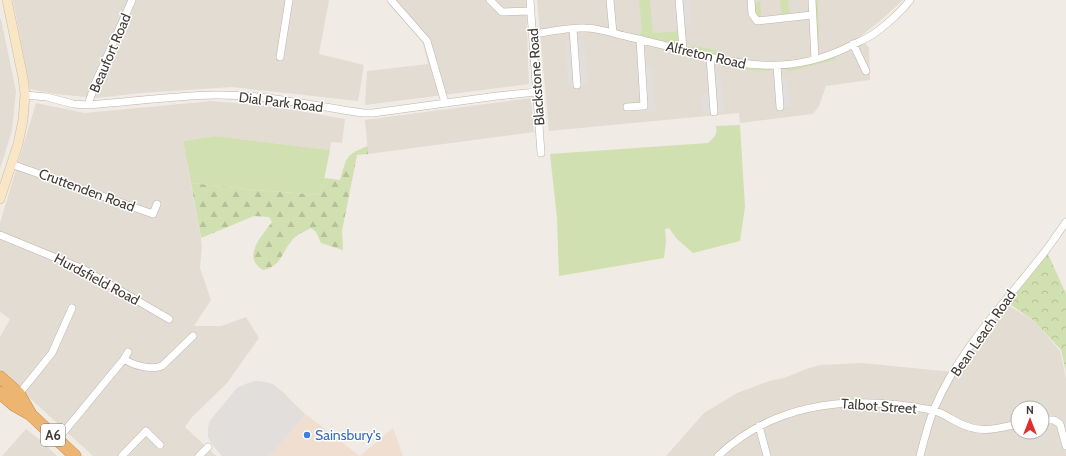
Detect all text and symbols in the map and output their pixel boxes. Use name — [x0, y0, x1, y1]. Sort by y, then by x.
street label: Beaufort Road — [85, 11, 135, 95]
street label: Blackstone Road — [524, 28, 548, 126]
street label: Alfreton Road — [664, 37, 748, 73]
street label: Dial Park Road — [238, 88, 324, 116]
street label: Cruttenden Road — [36, 164, 138, 216]
street label: Hurdsfield Road — [51, 249, 143, 309]
street label: Bean Leach Road — [947, 286, 1019, 380]
street label: Talbot Street — [841, 394, 918, 418]
north arrow — [1010, 400, 1050, 440]
text: N — [1026, 403, 1034, 417]
road number: A6 — [41, 424, 65, 446]
place label: Sainsbury's — [315, 426, 381, 444]
marker: Sainsbury's — [302, 430, 312, 440]

